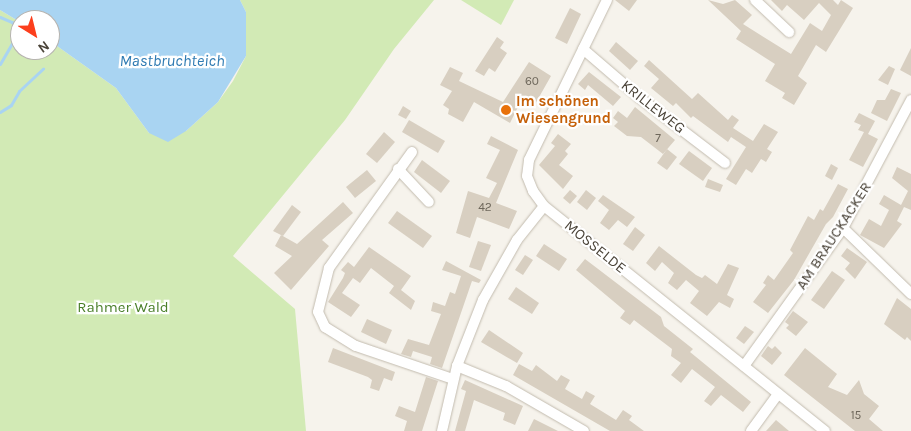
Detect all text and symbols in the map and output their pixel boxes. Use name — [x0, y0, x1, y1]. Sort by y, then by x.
north arrow — [10, 10, 60, 60]
text: N — [34, 37, 53, 57]
water label: Mastbruchteich — [119, 51, 225, 71]
house number: 60 — [525, 75, 539, 89]
street label: KRILLEWEG — [617, 76, 689, 138]
place label: Im schönen Wiesengrund — [516, 92, 611, 127]
marker: Im schönen Wiesengrund — [500, 104, 512, 116]
house number: 7 — [655, 132, 661, 146]
street label: AM BRAUCKACKER — [793, 179, 875, 293]
house number: 42 — [478, 201, 492, 215]
street label: MOSSELDE — [560, 217, 630, 277]
park label: Rahmer Wald — [77, 299, 169, 317]
house number: 15 — [851, 409, 861, 423]

